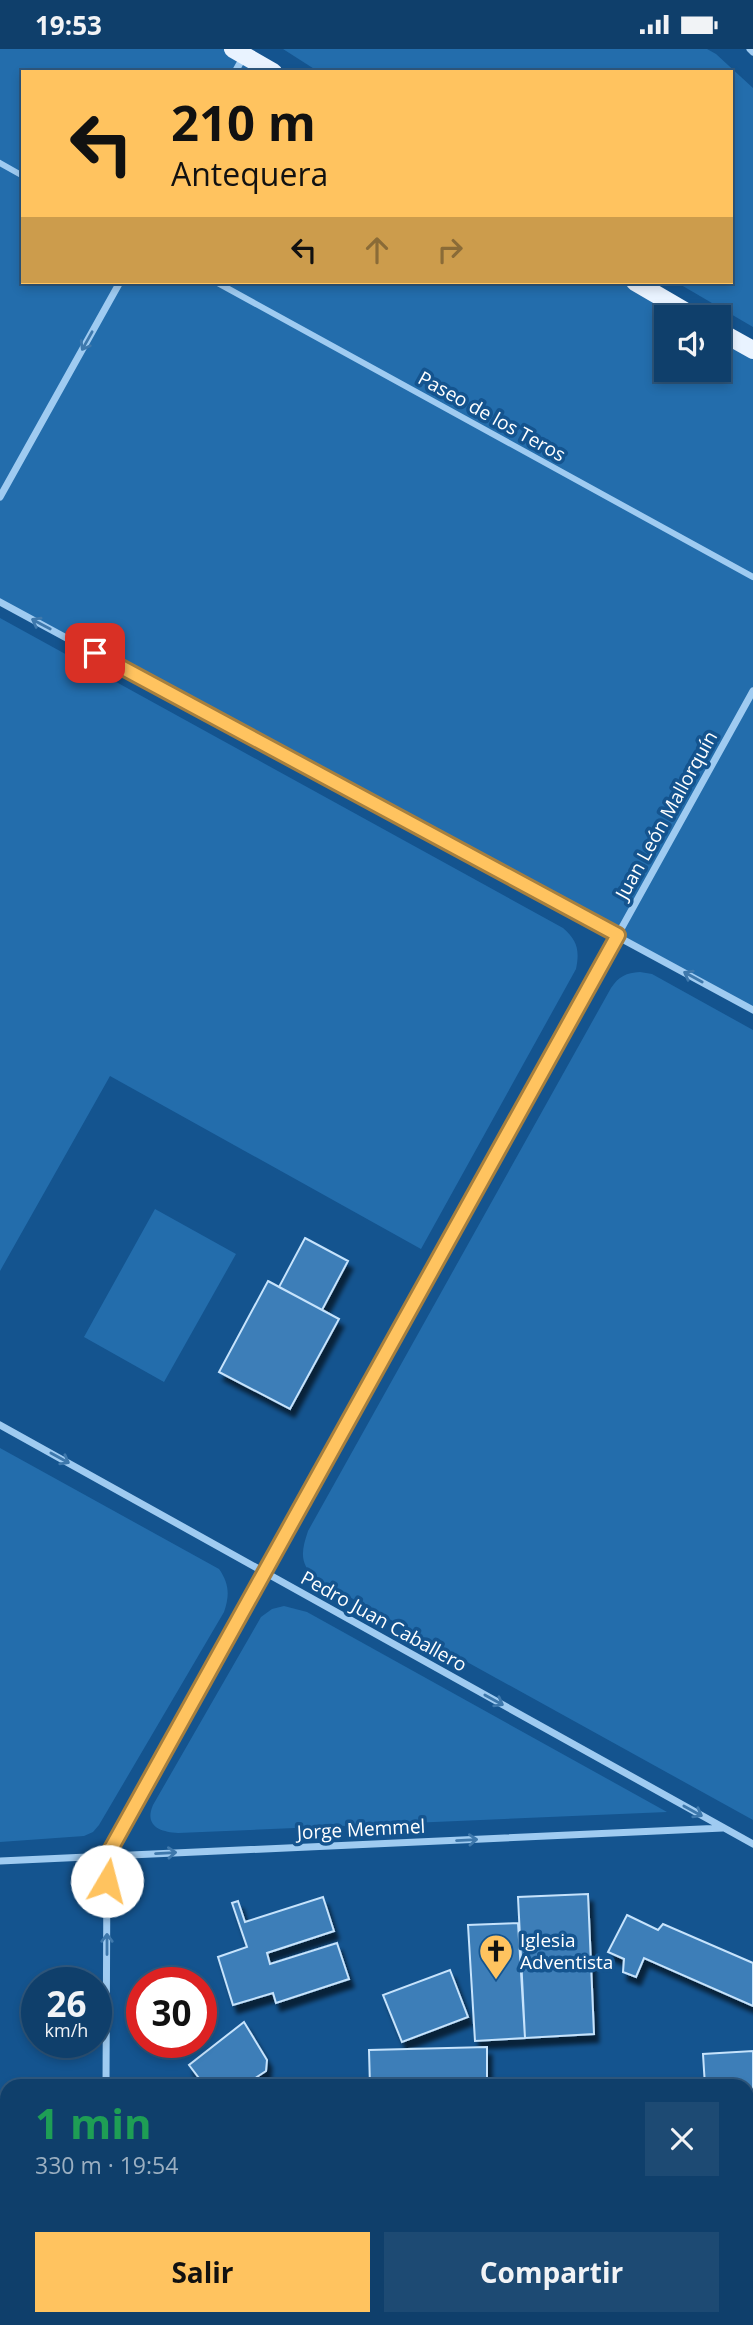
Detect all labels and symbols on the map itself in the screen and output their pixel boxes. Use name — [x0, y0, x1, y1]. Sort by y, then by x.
one-way arrow — [80, 331, 94, 351]
street label: Paseo de los Teros — [414, 365, 570, 467]
one-way arrow — [31, 616, 52, 630]
pin — [65, 623, 125, 683]
street label: Juan León Mallorquín — [608, 726, 723, 906]
one-way arrow — [684, 970, 704, 984]
one-way arrow — [49, 1451, 69, 1465]
street label: Pedro Juan Caballero — [296, 1565, 472, 1677]
one-way arrow — [483, 1694, 504, 1707]
one-way arrow — [682, 1804, 702, 1818]
street label: Jorge Memmel — [294, 1813, 426, 1845]
one-way arrow — [455, 1833, 478, 1846]
position arrow — [70, 1844, 144, 1918]
one-way arrow — [154, 1847, 177, 1860]
place label: Iglesia Adventista — [520, 1927, 613, 1975]
church icon: Iglesia Adventista — [477, 1932, 515, 1981]
one-way arrow — [100, 1933, 114, 1956]
speed limit sign: 30 — [126, 1967, 217, 2058]

